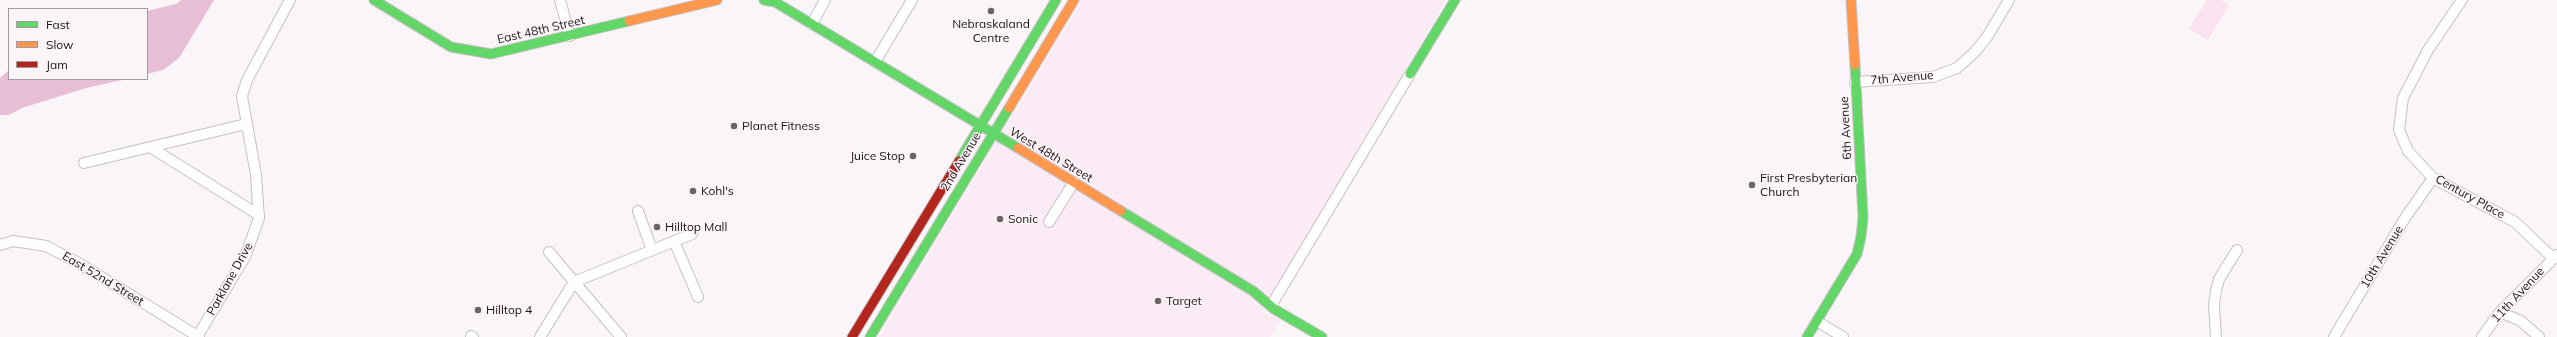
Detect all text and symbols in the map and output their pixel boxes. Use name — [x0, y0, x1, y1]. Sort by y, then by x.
marker: Nebraskaland Centre — [986, 6, 996, 16]
legend — [8, 8, 148, 80]
street label: East 48th Street — [496, 13, 586, 47]
text: Fast — [46, 17, 70, 32]
place label: Nebraskaland Centre — [952, 17, 1030, 45]
text: Slow — [46, 37, 74, 52]
text: Jam — [46, 57, 68, 72]
street label: 7th Avenue — [1870, 68, 1934, 88]
street label: 6th Avenue — [1837, 96, 1855, 160]
place label: Planet Fitness — [742, 119, 820, 133]
marker: Planet Fitness — [729, 121, 739, 131]
street label: West 48th Street — [1007, 125, 1095, 185]
street label: 2nd Avenue — [938, 130, 984, 194]
place label: Juice Stop — [850, 149, 905, 163]
marker: Juice Stop — [908, 151, 918, 161]
place label: First Presbyterian Church — [1760, 171, 1857, 199]
street label: Century Place — [2433, 172, 2507, 222]
marker: First Presbyterian Church — [1747, 180, 1757, 190]
place label: Kohl's — [701, 184, 734, 198]
marker: Kohl's — [688, 186, 698, 196]
place label: Sonic — [1008, 212, 1038, 226]
marker: Sonic — [995, 214, 1005, 224]
place label: Hilltop Mall — [665, 220, 727, 234]
marker: Hilltop Mall — [652, 222, 662, 232]
street label: 10th Avenue — [2358, 223, 2406, 291]
street label: Parklane Drive — [204, 240, 256, 318]
street label: East 52nd Street — [60, 249, 146, 309]
street label: 11th Avenue — [2489, 264, 2547, 326]
place label: Target — [1166, 294, 1202, 308]
marker: Target — [1153, 296, 1163, 306]
place label: Hilltop 4 — [486, 303, 532, 317]
marker: Hilltop 4 — [473, 305, 483, 315]

